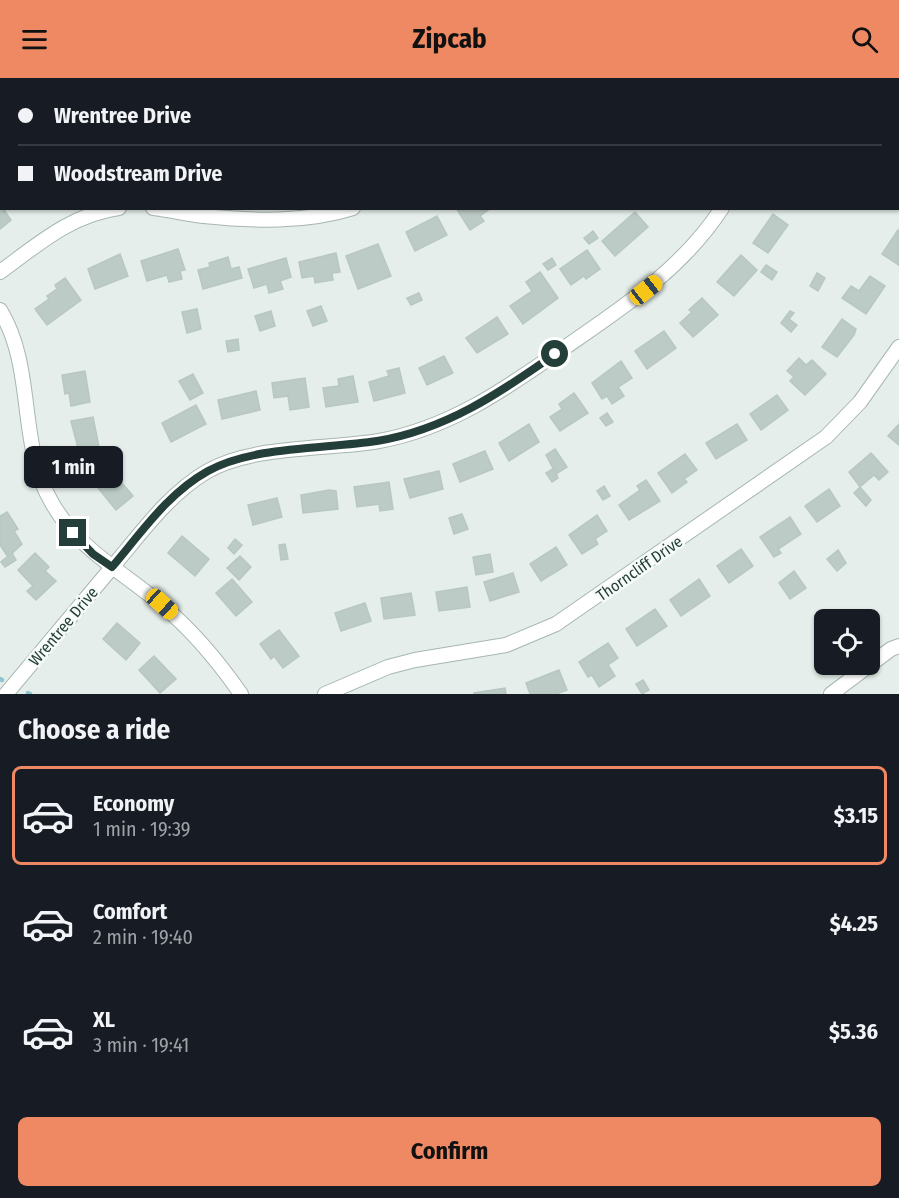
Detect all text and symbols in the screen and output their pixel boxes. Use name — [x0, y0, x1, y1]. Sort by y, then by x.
icon: menu — [18, 23, 51, 56]
text: Zipcab — [412, 23, 487, 55]
icon: search — [848, 23, 881, 56]
text: Wrentree Drive — [54, 102, 191, 129]
text: Woodstream Drive — [54, 160, 223, 187]
car — [626, 272, 666, 308]
route start — [541, 340, 568, 367]
callout: 1 min — [23, 446, 122, 488]
text: 1 min — [52, 455, 95, 479]
route end — [59, 519, 86, 546]
street label: Thorncliff Drive — [593, 532, 686, 605]
street label: Wrentree Drive — [25, 583, 102, 670]
car — [143, 585, 181, 623]
map controls — [814, 609, 880, 675]
button: locate — [814, 609, 880, 675]
text: Choose a ride — [18, 714, 170, 746]
icon: car — [21, 789, 75, 843]
text: Economy — [93, 790, 174, 817]
text: $3.15 — [834, 802, 878, 829]
text: 1 min · 19:39 — [93, 817, 191, 841]
icon: car — [21, 897, 75, 951]
text: Comfort — [93, 898, 167, 925]
text: $4.25 — [830, 910, 878, 937]
text: 2 min · 19:40 — [93, 925, 193, 949]
icon: car — [21, 1005, 75, 1059]
text: XL — [93, 1006, 115, 1033]
text: $5.36 — [829, 1018, 878, 1045]
text: 3 min · 19:41 — [93, 1033, 189, 1057]
button: Confirm — [18, 1117, 881, 1186]

